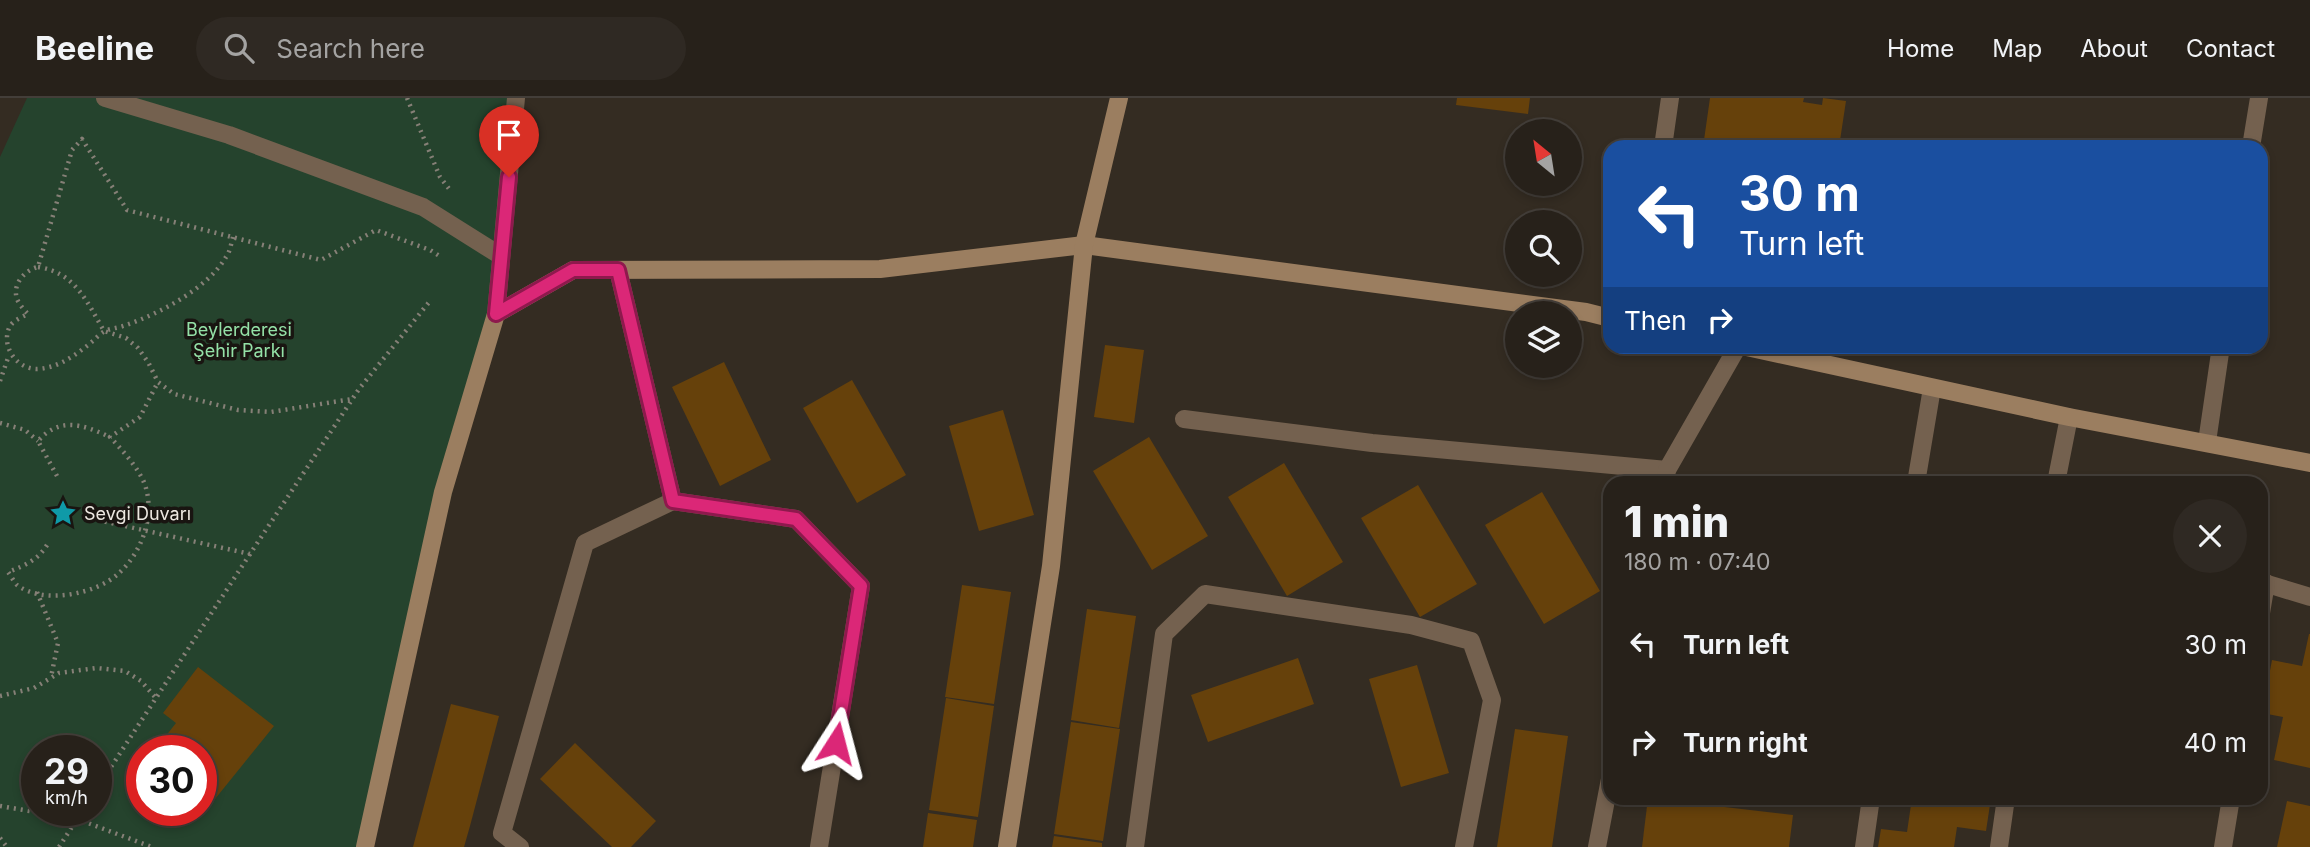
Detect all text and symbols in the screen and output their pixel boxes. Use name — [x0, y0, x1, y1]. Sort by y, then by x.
search box — [196, 17, 686, 80]
text: Beeline — [35, 28, 154, 68]
icon: search — [220, 29, 258, 67]
text: Search here — [276, 33, 425, 64]
text: Home — [1887, 34, 1954, 63]
text: Map — [1992, 34, 2042, 63]
text: About — [2080, 34, 2148, 63]
text: Contact — [2186, 34, 2275, 63]
pin — [479, 105, 539, 177]
icon: arrive — [490, 116, 528, 154]
north arrow — [1505, 119, 1582, 196]
map controls — [1505, 119, 1582, 378]
text: 30 m — [1739, 164, 1860, 223]
icon: left — [1624, 168, 1715, 259]
button: search — [1505, 210, 1582, 287]
text: Turn left — [1739, 224, 1864, 263]
button: layers — [1505, 301, 1582, 378]
icon: right — [1701, 301, 1739, 339]
text: Then — [1624, 305, 1687, 336]
park label: Beylerderesi Şehir Parkı — [186, 319, 292, 361]
text: 1 min — [1624, 496, 1729, 547]
place icon: Sevgi Duvarı — [48, 498, 78, 528]
button: close — [2173, 499, 2247, 573]
place label: Sevgi Duvarı — [84, 503, 191, 524]
text: 180 m · 07:40 — [1624, 548, 1771, 576]
icon: left — [1624, 625, 1662, 663]
text: Turn left — [1683, 629, 1789, 660]
text: 30 m — [2184, 629, 2247, 660]
position arrow — [799, 706, 873, 780]
icon: right — [1624, 723, 1662, 761]
text: Turn right — [1683, 727, 1808, 758]
text: 40 m — [2184, 727, 2247, 758]
speed limit sign: 30 — [126, 735, 217, 826]
text: 29 — [44, 750, 89, 792]
text: km/h — [45, 787, 88, 808]

